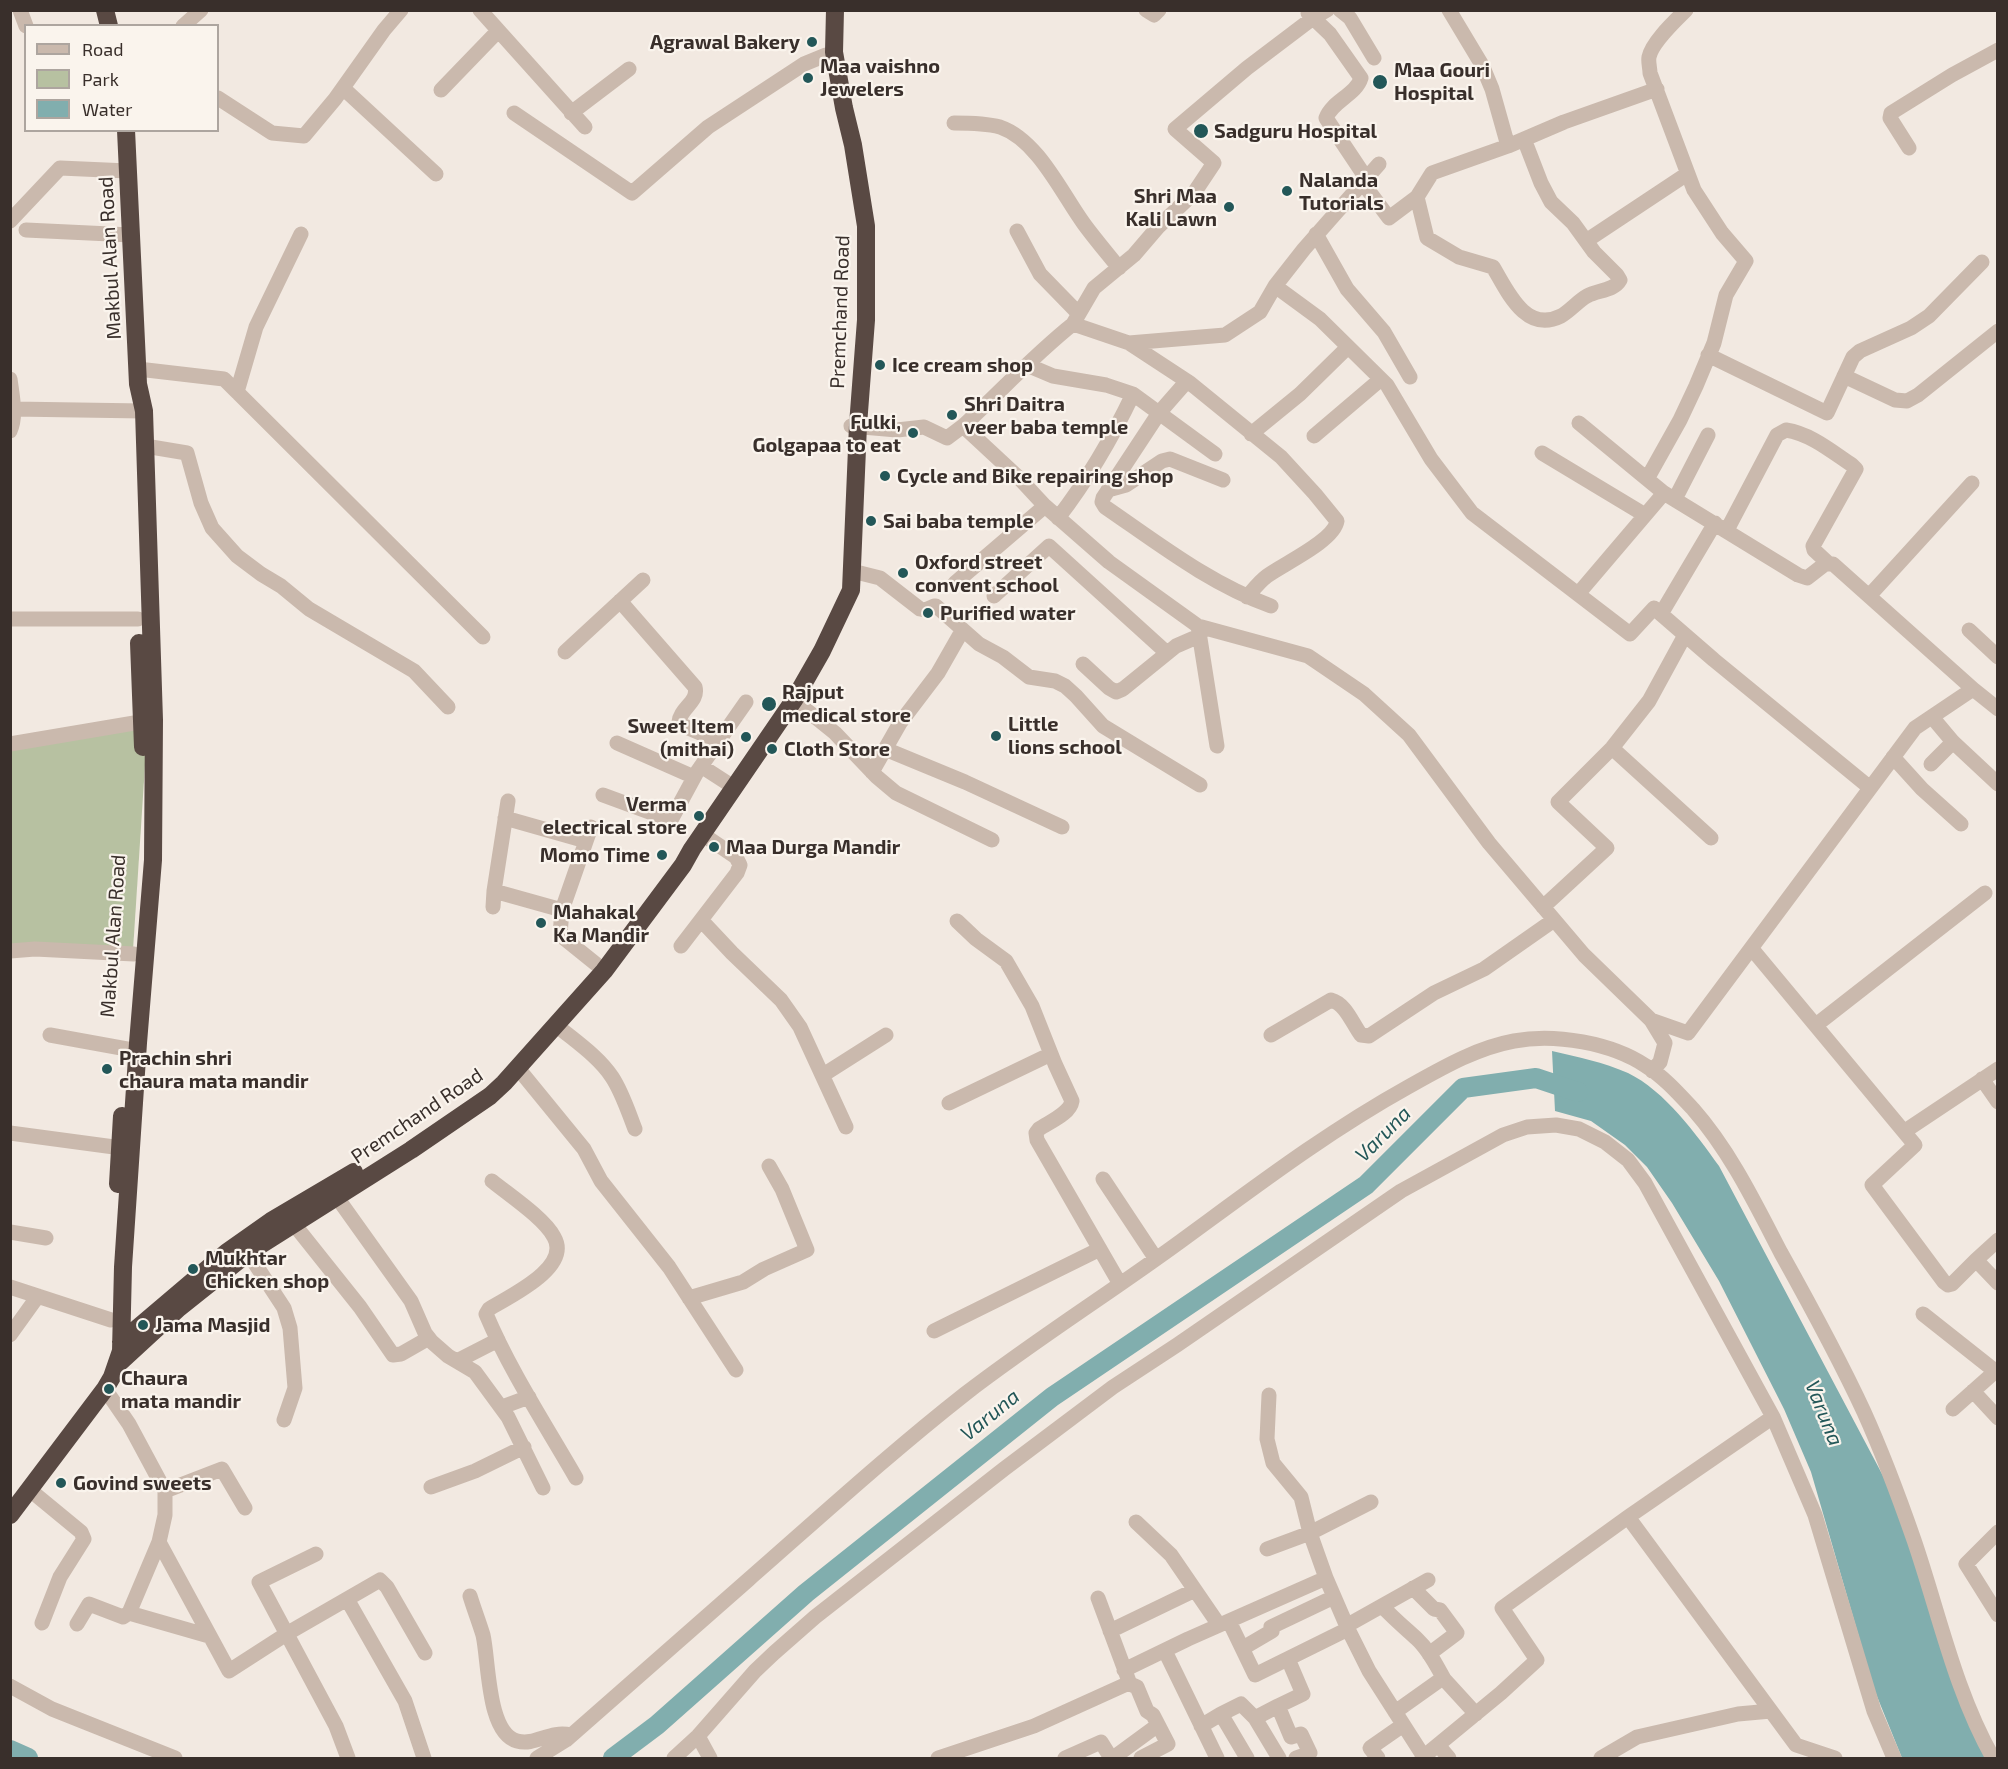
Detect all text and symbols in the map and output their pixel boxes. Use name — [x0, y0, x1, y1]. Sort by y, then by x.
legend — [24, 24, 219, 132]
place label: Agrawal Bakery — [650, 30, 800, 54]
marker: Agrawal Bakery — [805, 35, 819, 49]
text: Road — [82, 38, 123, 60]
place label: Maa vaishno Jewelers — [820, 54, 940, 101]
place label: Maa Gouri Hospital — [1394, 58, 1490, 105]
text: Park — [82, 68, 119, 90]
marker: Maa vaishno Jewelers — [801, 71, 815, 85]
marker: Maa Gouri Hospital — [1371, 73, 1389, 91]
text: Water — [82, 98, 132, 120]
place label: Sadguru Hospital — [1214, 119, 1377, 143]
marker: Sadguru Hospital — [1192, 122, 1210, 140]
place label: Nalanda Tutorials — [1299, 168, 1384, 215]
street label: Makbul Alan Road — [94, 176, 126, 340]
place label: Shri Maa Kali Lawn — [1125, 184, 1217, 231]
marker: Nalanda Tutorials — [1280, 184, 1294, 198]
marker: Shri Maa Kali Lawn — [1222, 200, 1236, 214]
street label: Premchand Road — [825, 235, 855, 389]
place label: Ice cream shop — [892, 353, 1033, 377]
marker: Ice cream shop — [873, 358, 887, 372]
place label: Shri Daitra veer baba temple — [964, 392, 1128, 439]
marker: Shri Daitra veer baba temple — [945, 408, 959, 422]
place label: Fulki, Golgapaa to eat — [752, 410, 901, 457]
marker: Fulki, Golgapaa to eat — [906, 426, 920, 440]
place label: Cycle and Bike repairing shop — [897, 464, 1174, 488]
marker: Cycle and Bike repairing shop — [878, 469, 892, 483]
place label: Sai baba temple — [883, 509, 1034, 533]
marker: Sai baba temple — [864, 514, 878, 528]
place label: Oxford street convent school — [915, 550, 1059, 597]
marker: Oxford street convent school — [896, 566, 910, 580]
place label: Purified water — [940, 601, 1075, 625]
marker: Purified water — [921, 606, 935, 620]
place label: Rajput medical store — [782, 680, 911, 727]
marker: Rajput medical store — [760, 695, 778, 713]
place label: Little lions school — [1008, 712, 1122, 759]
place label: Sweet Item (mithai) — [627, 714, 734, 761]
marker: Little lions school — [989, 729, 1003, 743]
marker: Sweet Item (mithai) — [739, 730, 753, 744]
place label: Cloth Store — [784, 737, 890, 761]
marker: Cloth Store — [765, 742, 779, 756]
place label: Verma electrical store — [543, 792, 687, 839]
marker: Verma electrical store — [692, 809, 706, 823]
place label: Maa Durga Mandir — [726, 835, 900, 859]
marker: Maa Durga Mandir — [707, 840, 721, 854]
place label: Momo Time — [540, 843, 650, 867]
marker: Momo Time — [655, 848, 669, 862]
street label: Makbul Alan Road — [95, 854, 131, 1018]
place label: Mahakal Ka Mandir — [553, 900, 649, 947]
marker: Mahakal Ka Mandir — [534, 916, 548, 930]
place label: Prachin shri chaura mata mandir — [119, 1046, 309, 1093]
marker: Prachin shri chaura mata mandir — [100, 1062, 114, 1076]
street label: Premchand Road — [347, 1063, 487, 1169]
water label: Varuna — [1350, 1101, 1416, 1167]
place label: Mukhtar Chicken shop — [205, 1246, 329, 1293]
marker: Mukhtar Chicken shop — [186, 1262, 200, 1276]
place label: Jama Masjid — [155, 1313, 270, 1337]
marker: Jama Masjid — [136, 1318, 150, 1332]
place label: Chaura mata mandir — [121, 1366, 241, 1413]
water label: Varuna — [1799, 1377, 1849, 1449]
marker: Chaura mata mandir — [102, 1382, 116, 1396]
water label: Varuna — [955, 1384, 1025, 1446]
place label: Govind sweets — [73, 1471, 212, 1495]
marker: Govind sweets — [54, 1476, 68, 1490]

